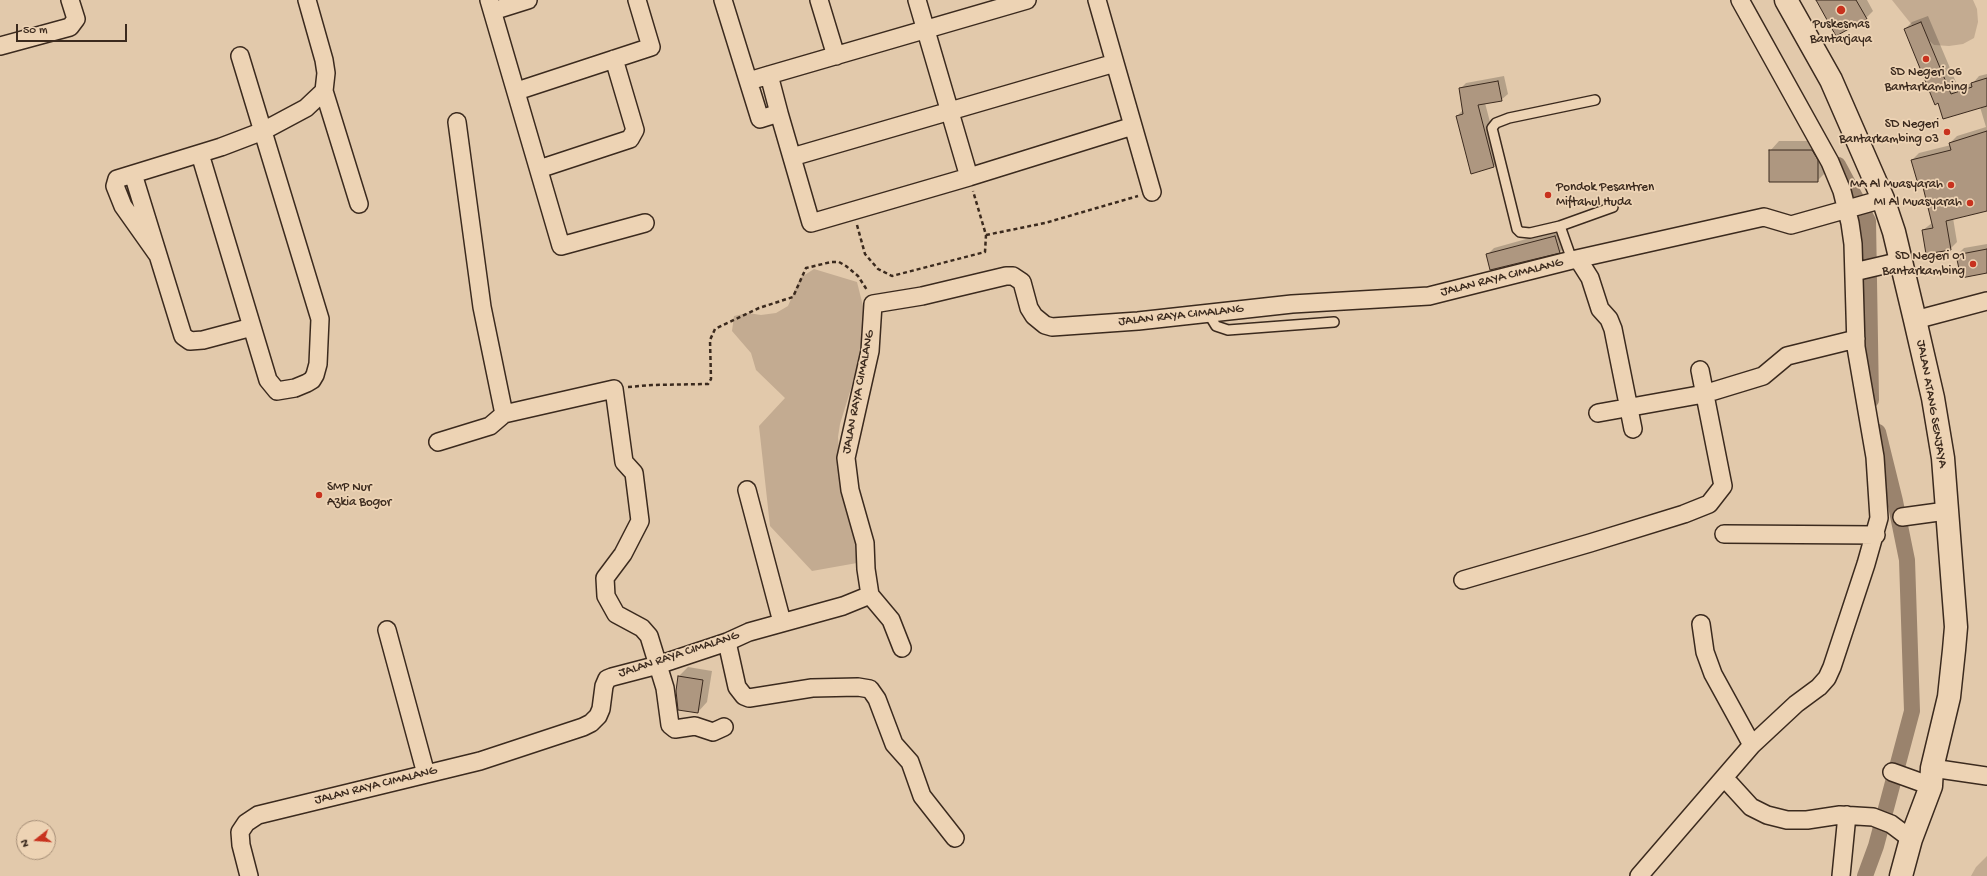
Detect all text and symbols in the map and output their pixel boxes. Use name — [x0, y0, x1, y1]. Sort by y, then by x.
marker: Puskesmas Bantarjaya — [1835, 4, 1847, 16]
scale bar — [18, 16, 129, 42]
place label: Puskesmas Bantarjaya — [1810, 17, 1872, 48]
text: 50 m — [23, 24, 48, 38]
marker: SD Negeri 06 Bantarkambing — [1921, 54, 1931, 64]
place label: SD Negeri 06 Bantarkambing — [1885, 65, 1967, 96]
place label: SD Negeri Bantarkambing 03 — [1839, 117, 1939, 148]
marker: SD Negeri Bantarkambing 03 — [1942, 127, 1952, 137]
place label: MA Al Muasyarah — [1850, 177, 1943, 193]
place label: Pondok Pesantren Miftahul Huda — [1556, 180, 1654, 211]
marker: MA Al Muasyarah — [1946, 180, 1956, 190]
marker: Pondok Pesantren Miftahul Huda — [1543, 190, 1553, 200]
place label: MI Al Muasyarah — [1874, 195, 1962, 211]
marker: MI Al Muasyarah — [1965, 198, 1975, 208]
place label: SD Negeri 01 Bantarkambing — [1882, 249, 1965, 280]
street label: JALAN RAYA CIMALANG — [1439, 255, 1565, 301]
marker: SD Negeri 01 Bantarkambing — [1968, 259, 1978, 269]
street label: JALAN RAYA CIMALANG — [1118, 302, 1244, 330]
street label: JALAN RAYA CIMALANG — [839, 329, 879, 455]
street label: JALAN ATANG SENJAYA — [1912, 339, 1950, 469]
place label: SMP Nur Azkia Bogor — [327, 480, 391, 511]
marker: SMP Nur Azkia Bogor — [314, 490, 324, 500]
street label: JALAN RAYA CIMALANG — [617, 628, 741, 682]
street label: JALAN RAYA CIMALANG — [313, 763, 439, 809]
north arrow — [16, 820, 56, 860]
text: N — [19, 838, 32, 848]

